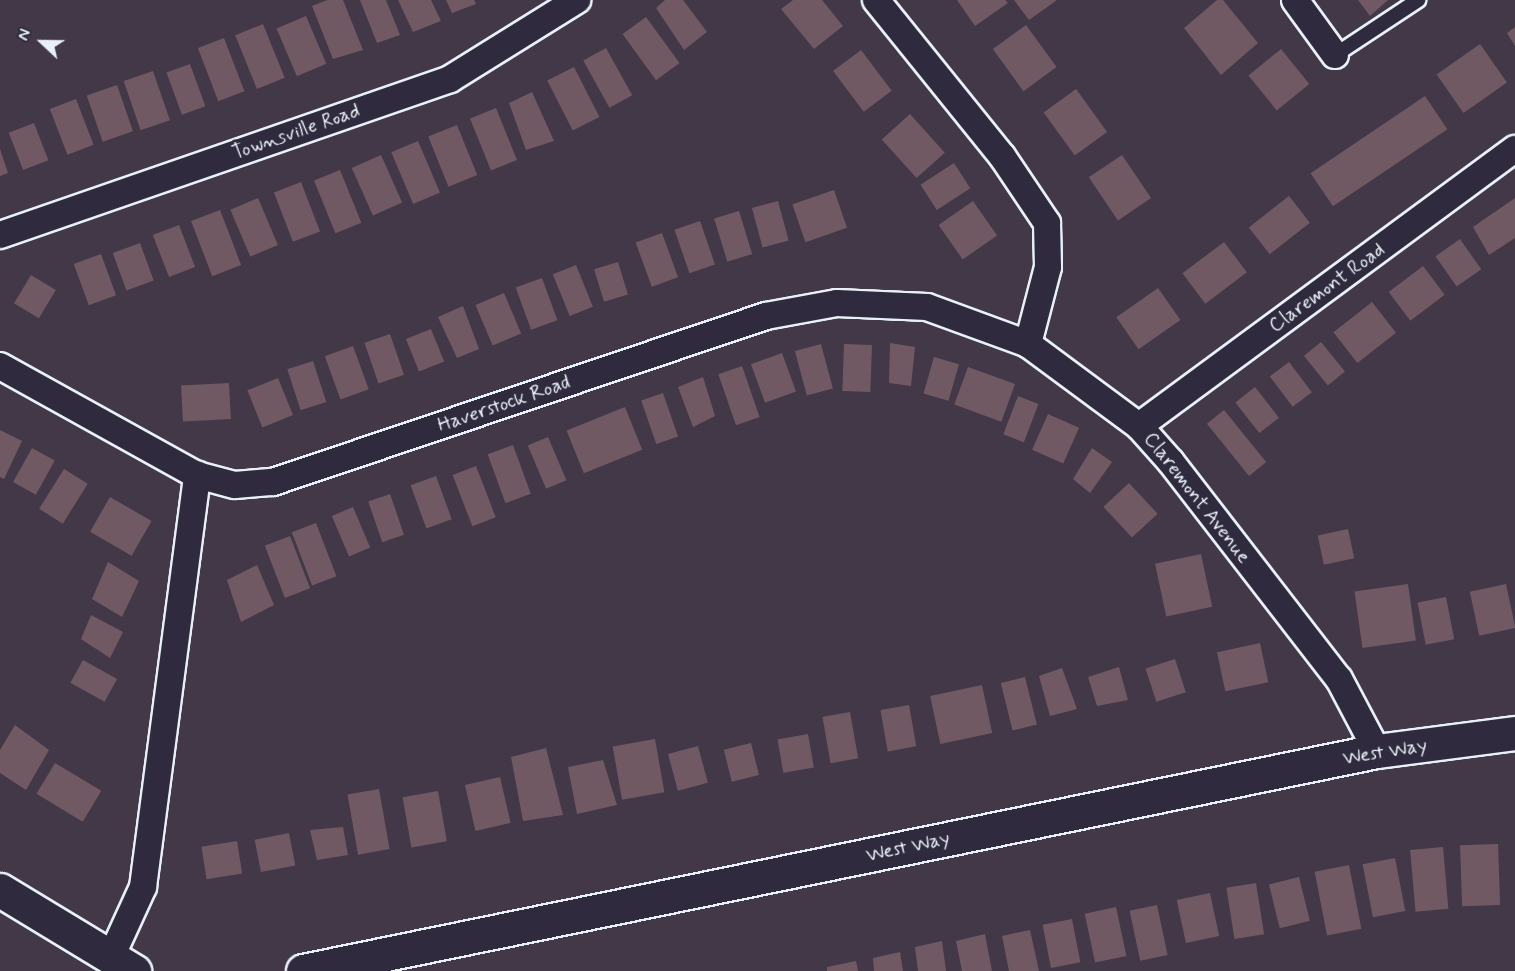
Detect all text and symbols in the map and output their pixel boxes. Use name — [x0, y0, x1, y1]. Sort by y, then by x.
north arrow — [12, 12, 72, 72]
text: N — [13, 26, 37, 44]
street label: Townsville Road — [229, 99, 363, 165]
street label: Claremont Road — [1264, 238, 1390, 338]
street label: Haverstock Road — [435, 370, 573, 438]
street label: Claremont Avenue — [1138, 428, 1256, 568]
street label: West Way — [1341, 733, 1429, 771]
street label: West Way — [864, 826, 952, 868]

